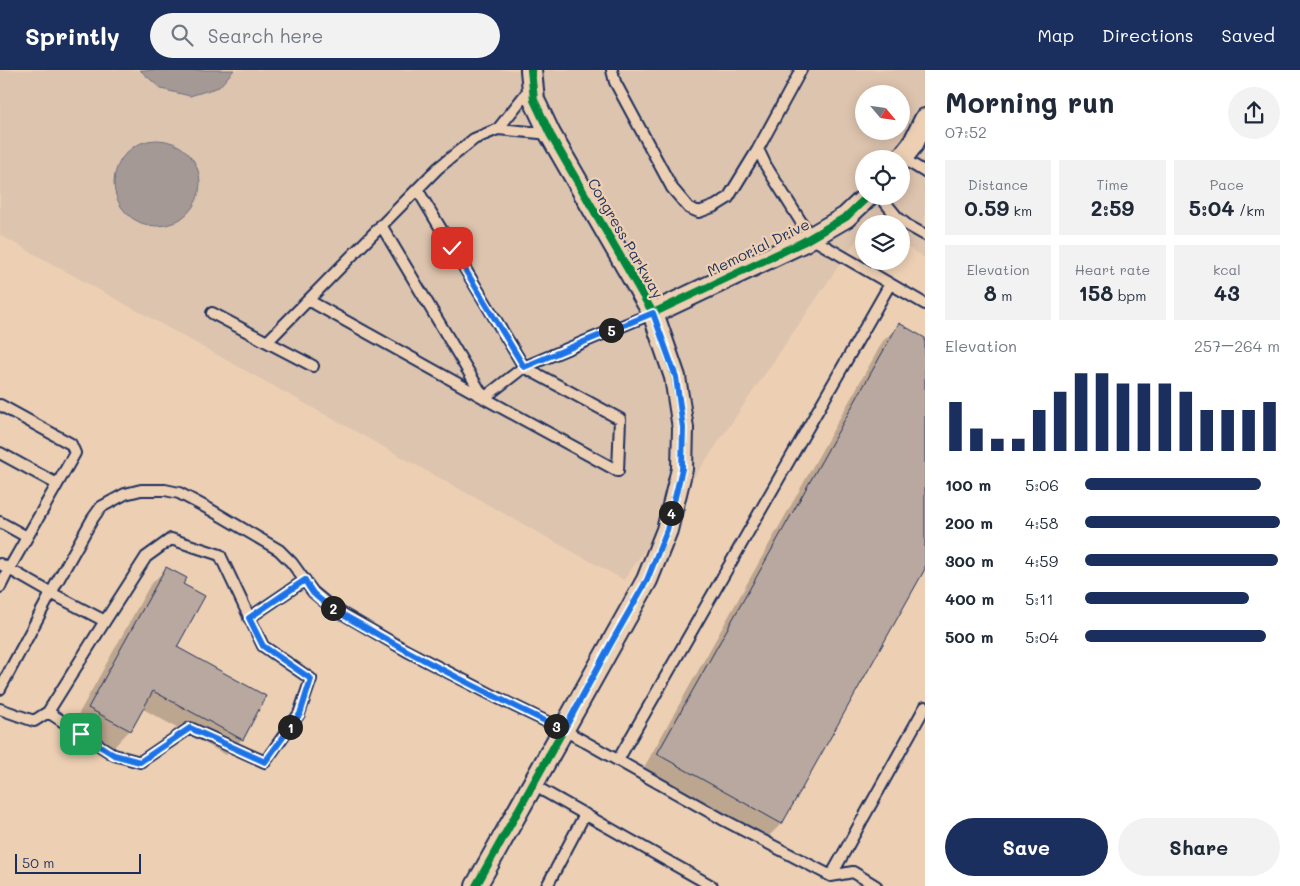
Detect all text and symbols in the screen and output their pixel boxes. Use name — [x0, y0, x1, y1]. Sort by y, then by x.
search box — [150, 13, 500, 58]
text: Sprintly — [25, 20, 120, 51]
icon: search — [168, 21, 196, 49]
text: Search here — [208, 23, 323, 48]
text: Map — [1037, 23, 1074, 47]
text: Directions — [1102, 23, 1194, 47]
text: Saved — [1222, 23, 1275, 47]
text: Morning run — [945, 84, 1114, 120]
north arrow — [855, 85, 910, 140]
map controls — [855, 85, 910, 270]
button: share — [1228, 87, 1280, 139]
text: 07:52 — [945, 121, 987, 142]
button: locate — [855, 150, 910, 205]
street label: Congress Parkway — [583, 174, 669, 302]
text: Distance — [968, 175, 1028, 194]
text: Time — [1097, 175, 1128, 194]
text: Pace — [1210, 175, 1244, 194]
text: 0.59 — [964, 194, 1009, 221]
text: 2:59 — [1091, 194, 1134, 221]
text: 5:04 — [1189, 194, 1234, 221]
text: km — [1009, 201, 1032, 220]
text: /km — [1234, 201, 1265, 220]
street label: Memorial Drive — [703, 214, 813, 280]
button: layers — [855, 215, 910, 270]
pin — [431, 227, 473, 269]
icon: check — [438, 234, 466, 262]
text: Elevation — [967, 260, 1030, 279]
text: Heart rate — [1075, 260, 1150, 279]
text: kcal — [1213, 260, 1241, 279]
text: 8 — [984, 279, 997, 306]
text: 158 — [1079, 279, 1113, 306]
text: 43 — [1214, 279, 1240, 306]
text: m — [997, 286, 1013, 305]
text: bpm — [1113, 286, 1146, 305]
pin: 5 — [598, 318, 624, 342]
text: 5 — [607, 321, 616, 340]
text: Elevation — [945, 335, 1017, 356]
text: 257–264 m — [1194, 335, 1280, 356]
text: 100 m — [945, 474, 991, 495]
text: 5:06 — [1025, 474, 1059, 495]
pin: 4 — [658, 500, 684, 526]
text: 4 — [667, 504, 676, 523]
text: 200 m — [945, 512, 993, 533]
text: 4:58 — [1025, 512, 1058, 533]
text: 300 m — [945, 550, 994, 571]
text: 4:59 — [1025, 550, 1058, 571]
text: 400 m — [945, 588, 994, 609]
text: 5:11 — [1025, 588, 1054, 609]
pin: 2 — [320, 596, 346, 620]
text: 2 — [330, 599, 337, 618]
text: 500 m — [945, 626, 993, 647]
text: 5:04 — [1025, 626, 1059, 647]
pin — [60, 713, 102, 755]
pin: 1 — [278, 714, 302, 740]
pin: 3 — [544, 714, 568, 738]
text: 3 — [552, 717, 561, 736]
text: 1 — [287, 718, 294, 737]
icon: arrive — [67, 720, 95, 748]
button: Save — [945, 818, 1108, 876]
button: Share — [1118, 818, 1280, 876]
scale bar — [15, 851, 141, 874]
text: 50 m — [22, 853, 54, 872]

